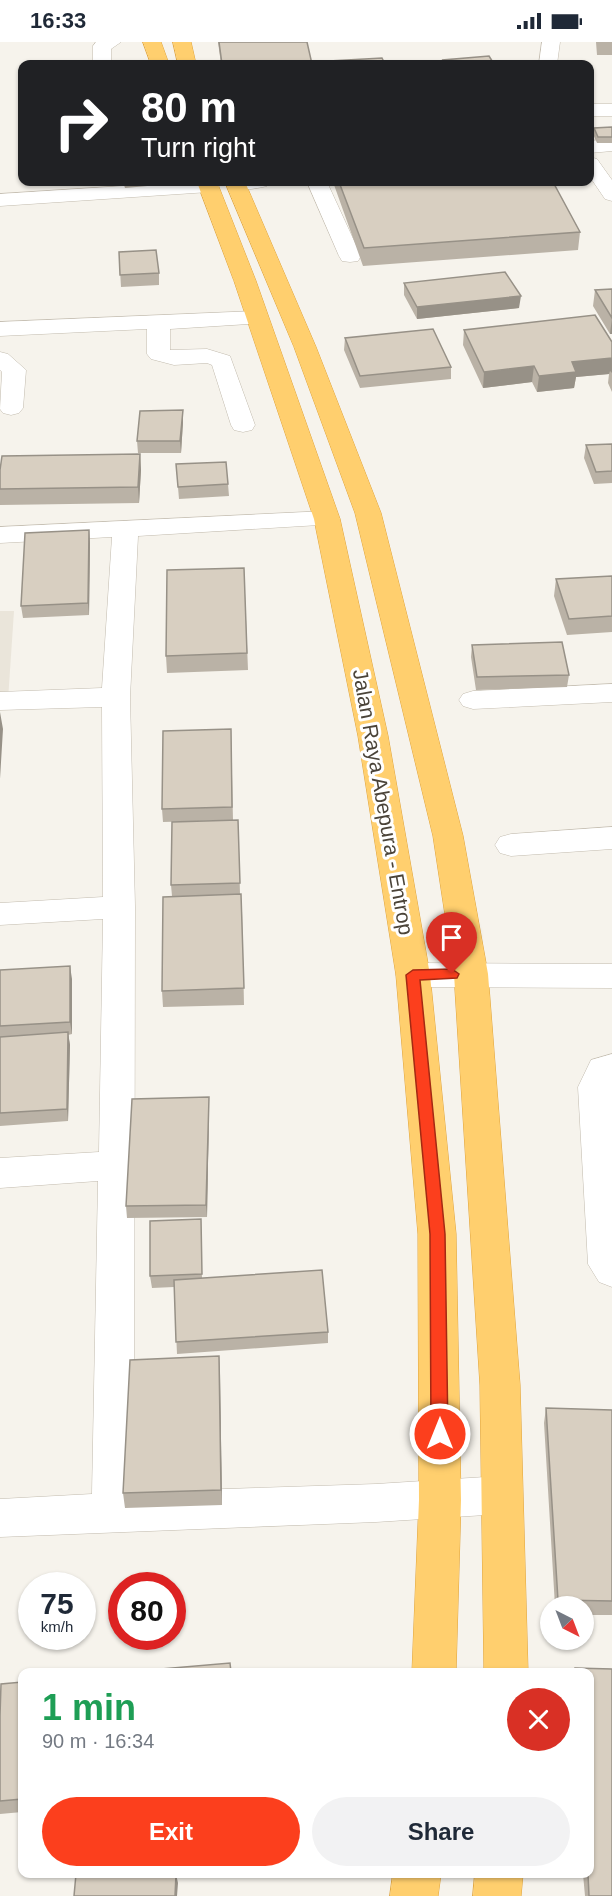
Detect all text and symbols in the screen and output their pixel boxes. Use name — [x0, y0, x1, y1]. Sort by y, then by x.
text: 16:33 — [30, 8, 86, 33]
icon: right — [42, 84, 120, 162]
text: 80 m — [141, 84, 237, 131]
text: Turn right — [141, 133, 256, 163]
street label: Jalan Raya Abepura - Entrop — [349, 667, 418, 937]
pin — [426, 912, 477, 974]
icon: arrive — [435, 921, 468, 954]
position arrow — [408, 1402, 472, 1466]
speed limit sign: 80 — [108, 1572, 186, 1650]
text: 75 — [40, 1587, 74, 1620]
north arrow — [540, 1596, 594, 1650]
map controls — [540, 1596, 594, 1650]
text: km/h — [41, 1618, 73, 1635]
text: 1 min — [42, 1687, 136, 1728]
button: close — [507, 1688, 570, 1751]
text: 90 m · 16:34 — [42, 1730, 154, 1752]
button: Exit — [42, 1797, 300, 1866]
button: Share — [312, 1797, 570, 1866]

